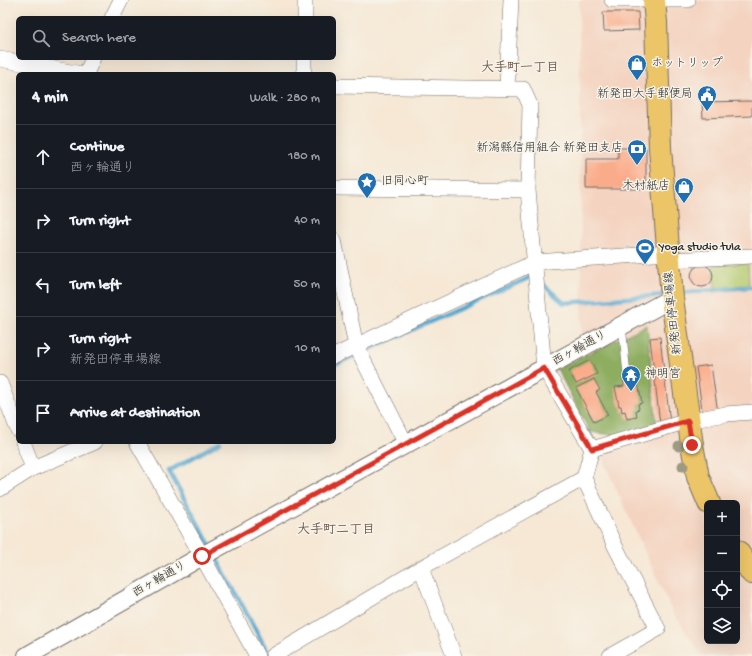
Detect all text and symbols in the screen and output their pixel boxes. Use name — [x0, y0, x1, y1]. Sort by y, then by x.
search box — [16, 16, 336, 60]
icon: search — [30, 27, 52, 49]
text: Search here — [62, 29, 136, 47]
shop icon: ホットリップ — [626, 53, 648, 81]
place label: ホットリップ — [651, 56, 723, 71]
district label: 大手町一丁目 — [481, 60, 559, 76]
public building icon: 新発田大手郵便局 — [696, 84, 718, 112]
place label: 新発田大手郵便局 — [597, 87, 693, 102]
text: 4 min — [32, 88, 68, 108]
text: Walk · 280 m — [250, 91, 320, 106]
text: Continue — [70, 138, 124, 156]
bank icon: 新潟縣信用組合 新発田支店 — [626, 138, 648, 166]
place label: 新潟縣信用組合 新発田支店 — [476, 141, 623, 156]
icon: ahead — [32, 146, 54, 168]
text: 180 m — [288, 149, 320, 164]
text: 西ヶ輪通り — [70, 161, 135, 176]
place icon: 旧同心町 — [356, 171, 378, 199]
place label: 旧同心町 — [381, 175, 429, 189]
shop icon: 木村紙店 — [673, 176, 695, 204]
place label: 木村紙店 — [622, 179, 670, 194]
icon: right — [32, 210, 54, 232]
text: Turn right — [70, 212, 130, 230]
text: 40 m — [294, 213, 320, 228]
sports icon: Yoga studio tula — [634, 237, 656, 265]
place label: Yoga studio tula — [658, 241, 741, 255]
street label: 新発田停車場線 — [662, 270, 685, 356]
icon: left — [32, 274, 54, 296]
text: Turn left — [70, 276, 121, 294]
text: 50 m — [293, 277, 320, 292]
street label: 西ヶ輪通り — [550, 327, 610, 370]
text: Turn right — [70, 330, 130, 348]
icon: right — [32, 338, 54, 360]
text: 10 m — [295, 341, 320, 356]
text: 新発田停車場線 — [70, 353, 161, 368]
temple icon: 神明宮 — [620, 364, 642, 392]
place label: 神明宮 — [645, 367, 681, 382]
icon: arrive — [32, 402, 54, 424]
text: Arrive at destination — [70, 404, 200, 422]
route end — [683, 436, 701, 454]
map controls — [704, 500, 740, 644]
button: + — [704, 500, 740, 536]
district label: 大手町二丁目 — [297, 522, 375, 538]
button: − — [704, 536, 740, 572]
route start — [193, 547, 211, 565]
street label: 西ヶ輪通り — [130, 558, 189, 601]
button: locate — [704, 572, 740, 608]
button: layers — [704, 608, 740, 644]

